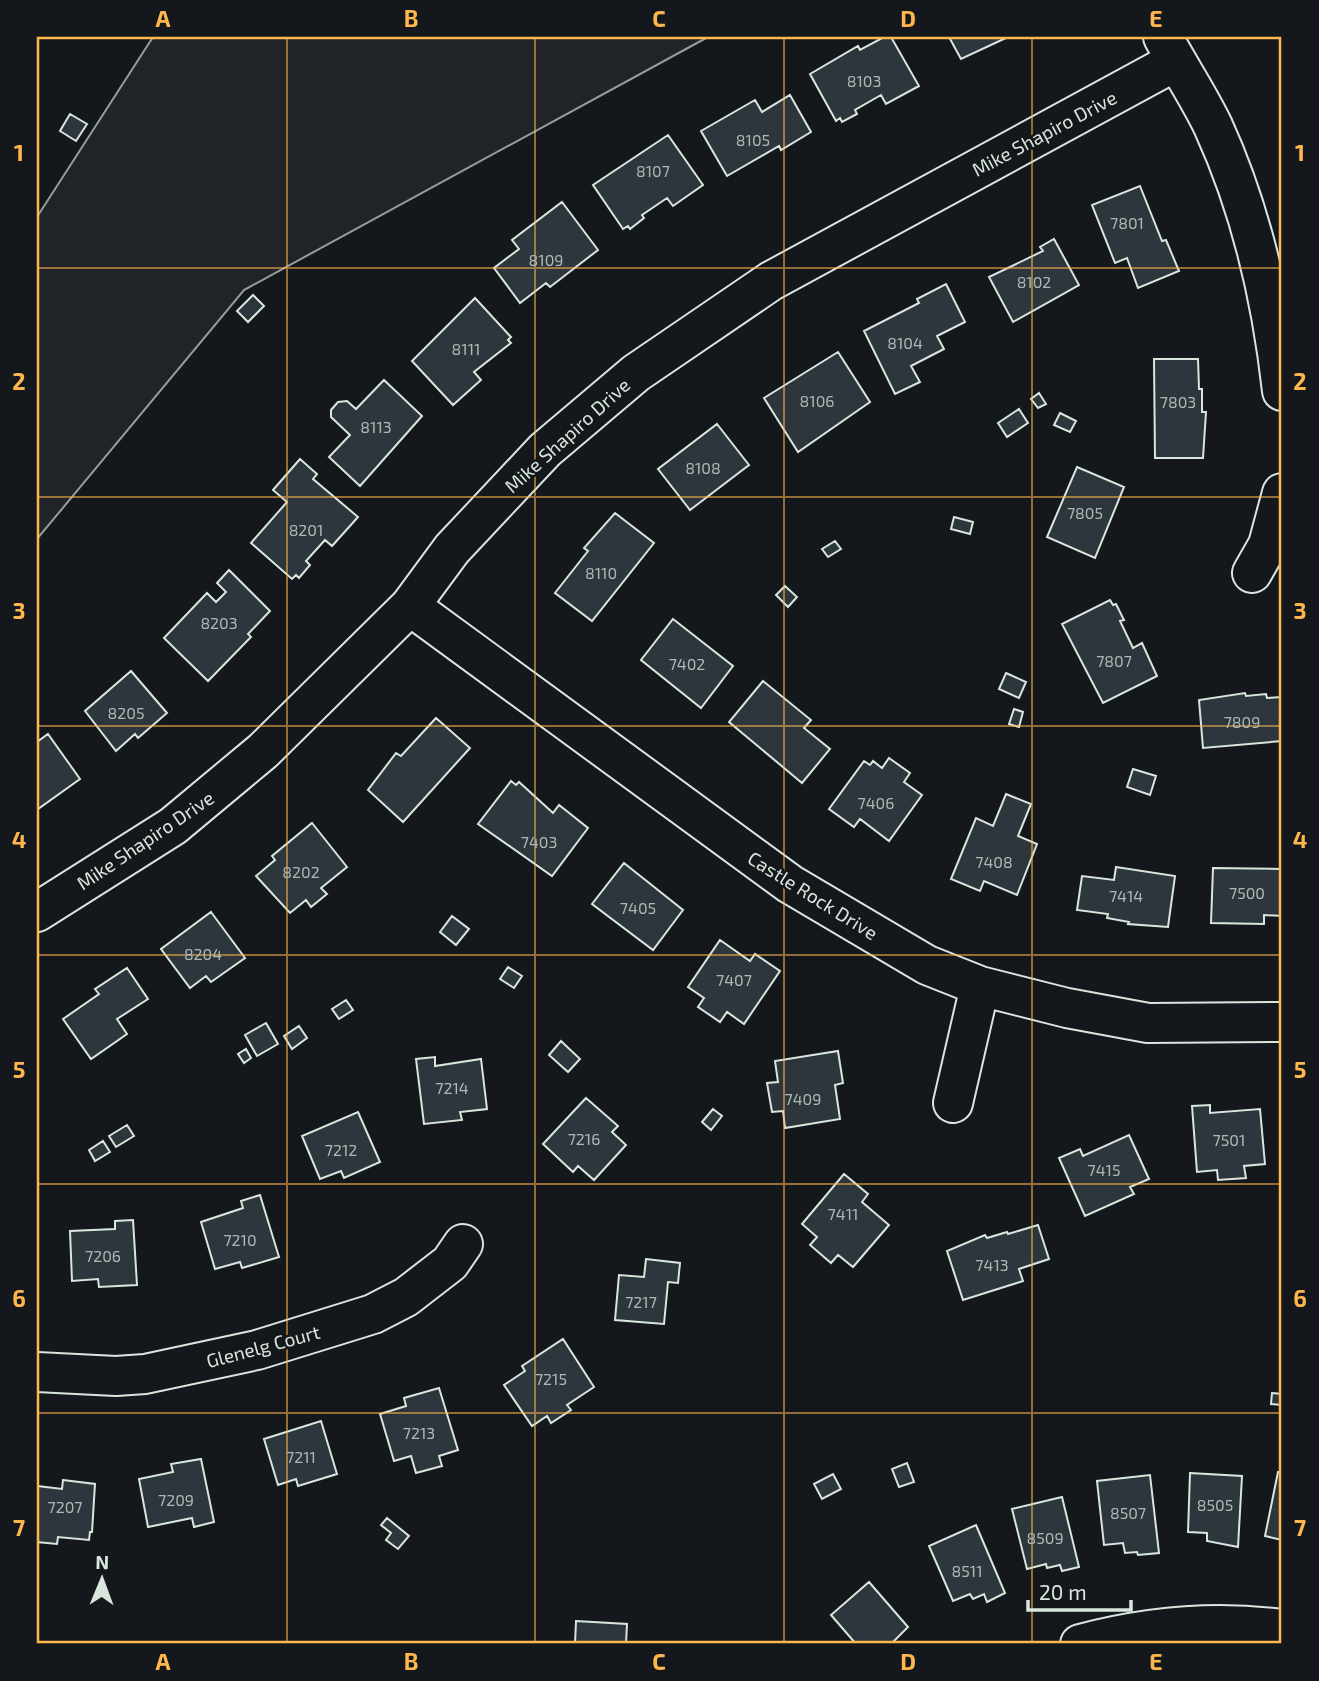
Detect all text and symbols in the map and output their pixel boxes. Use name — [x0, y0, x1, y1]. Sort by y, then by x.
text: A — [155, 4, 171, 32]
text: B — [404, 4, 418, 32]
text: C — [652, 4, 666, 32]
text: D — [900, 4, 916, 32]
text: E — [1149, 4, 1163, 32]
house number: 8103 — [847, 71, 881, 90]
street label: Mike Shapiro Drive — [968, 85, 1120, 181]
house number: 8105 — [736, 130, 770, 149]
text: 1 — [14, 138, 24, 166]
text: 1 — [1295, 138, 1305, 166]
house number: 8107 — [636, 161, 670, 180]
house number: 7801 — [1110, 213, 1144, 232]
house number: 8109 — [529, 250, 563, 269]
house number: 8102 — [1017, 272, 1051, 291]
house number: 8104 — [887, 333, 923, 352]
house number: 8111 — [452, 339, 480, 358]
text: 2 — [12, 367, 26, 395]
text: 2 — [1293, 367, 1307, 395]
street label: Mike Shapiro Drive — [500, 373, 634, 497]
house number: 8106 — [800, 391, 834, 410]
house number: 7803 — [1160, 392, 1196, 411]
house number: 8113 — [360, 417, 392, 436]
house number: 8108 — [685, 458, 721, 477]
house number: 7805 — [1067, 503, 1103, 522]
house number: 8201 — [289, 520, 323, 539]
house number: 8110 — [585, 563, 617, 582]
text: 3 — [12, 596, 26, 624]
text: 3 — [1293, 596, 1307, 624]
house number: 8203 — [200, 613, 238, 632]
house number: 7807 — [1096, 651, 1132, 670]
house number: 7402 — [669, 654, 705, 673]
house number: 8205 — [108, 703, 144, 722]
house number: 7809 — [1224, 712, 1260, 731]
street label: Mike Shapiro Drive — [72, 786, 218, 894]
house number: 7406 — [858, 793, 894, 812]
text: 4 — [12, 825, 26, 853]
text: 4 — [1293, 825, 1307, 853]
house number: 7403 — [521, 832, 557, 851]
street label: Castle Rock Drive — [744, 846, 882, 944]
house number: 7408 — [975, 852, 1013, 871]
house number: 8202 — [282, 862, 320, 881]
house number: 7500 — [1229, 883, 1265, 902]
house number: 7414 — [1109, 886, 1143, 905]
house number: 7405 — [620, 898, 656, 917]
house number: 8204 — [184, 944, 222, 963]
house number: 7407 — [716, 970, 752, 989]
text: 5 — [13, 1055, 25, 1083]
text: 5 — [1294, 1055, 1306, 1083]
house number: 7214 — [435, 1078, 469, 1097]
house number: 7409 — [785, 1089, 821, 1108]
house number: 7216 — [568, 1129, 600, 1148]
house number: 7501 — [1213, 1130, 1245, 1149]
house number: 7212 — [325, 1140, 357, 1159]
house number: 7415 — [1088, 1160, 1120, 1179]
house number: 7411 — [828, 1204, 858, 1223]
house number: 7210 — [223, 1230, 257, 1249]
house number: 7206 — [85, 1246, 121, 1265]
house number: 7413 — [975, 1255, 1009, 1274]
text: 6 — [12, 1284, 26, 1312]
text: 6 — [1293, 1284, 1307, 1312]
house number: 7217 — [625, 1292, 657, 1311]
street label: Glenelg Court — [204, 1320, 322, 1372]
house number: 7215 — [535, 1369, 567, 1388]
house number: 7213 — [403, 1423, 435, 1442]
house number: 7211 — [286, 1447, 316, 1466]
house number: 7209 — [158, 1490, 194, 1509]
house number: 8505 — [1197, 1495, 1233, 1514]
house number: 7207 — [47, 1497, 83, 1516]
house number: 8507 — [1110, 1503, 1146, 1522]
text: 7 — [13, 1513, 25, 1541]
text: 7 — [1294, 1513, 1306, 1541]
house number: 8509 — [1026, 1528, 1064, 1547]
north arrow — [66, 1544, 136, 1614]
text: N — [95, 1550, 109, 1573]
house number: 8511 — [951, 1561, 983, 1580]
scale bar — [1028, 1569, 1132, 1613]
text: 20 m — [1039, 1579, 1087, 1604]
text: A — [155, 1647, 171, 1675]
text: B — [404, 1647, 418, 1675]
text: C — [652, 1647, 666, 1675]
text: D — [900, 1647, 916, 1675]
text: E — [1149, 1647, 1163, 1675]

